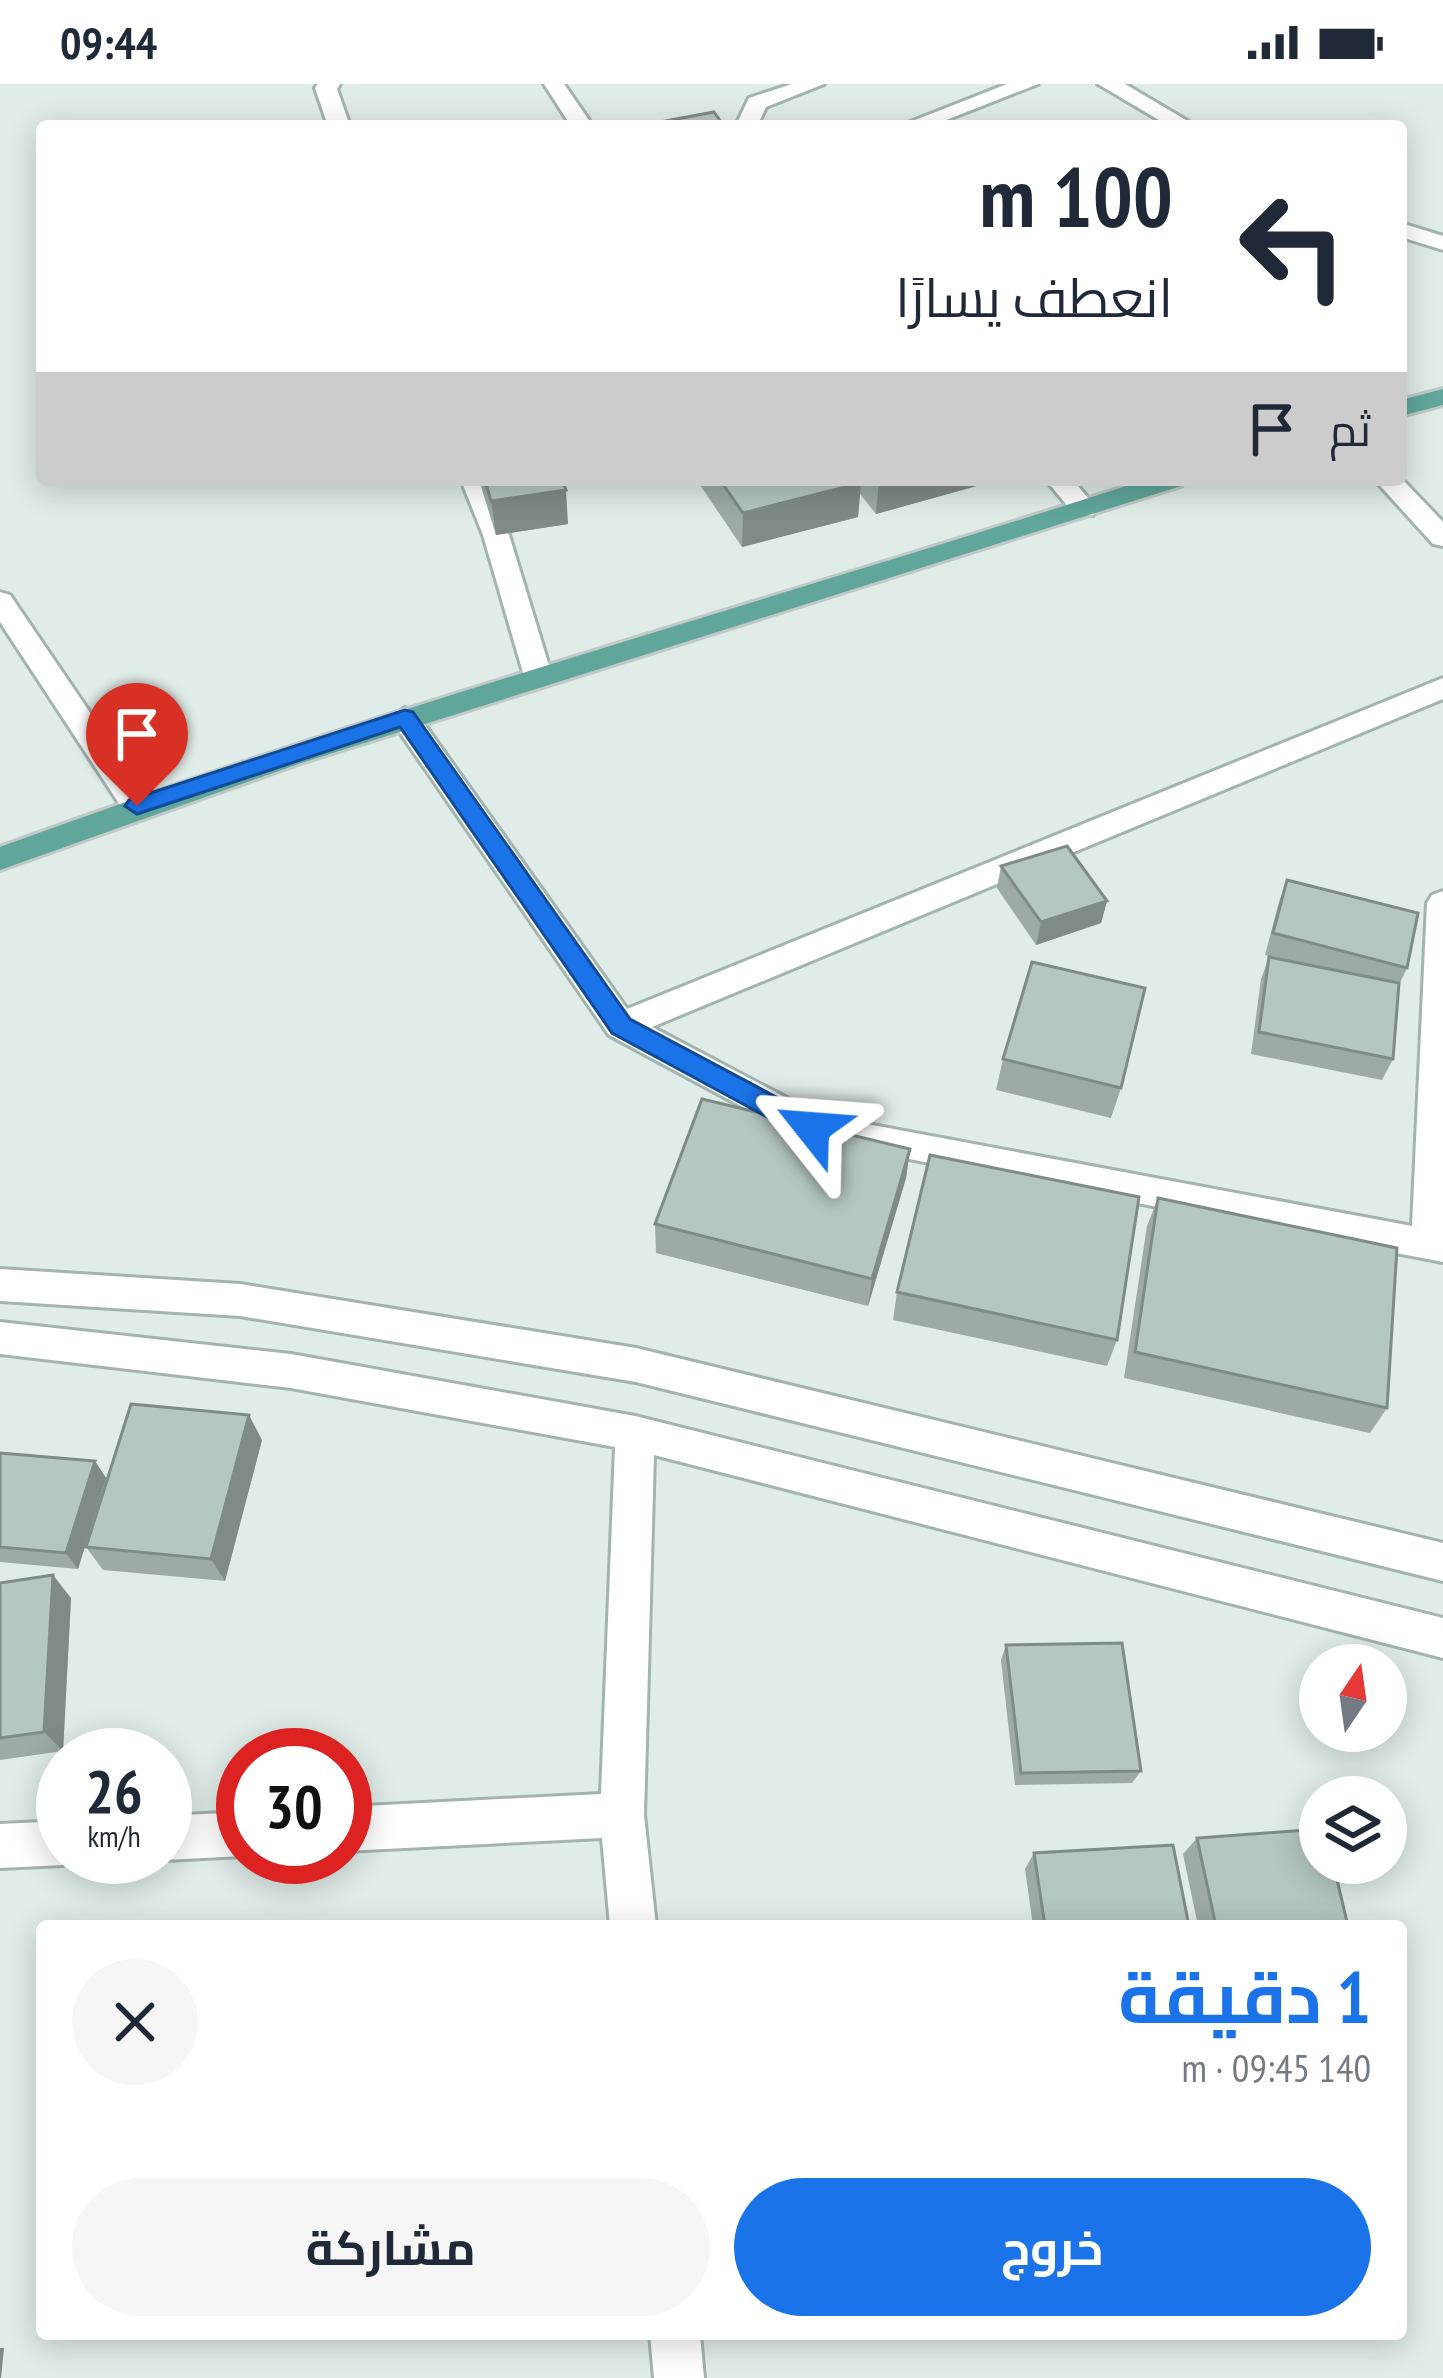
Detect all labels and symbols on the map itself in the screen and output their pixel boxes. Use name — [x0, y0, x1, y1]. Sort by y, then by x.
pin — [86, 683, 188, 806]
position arrow — [749, 1065, 875, 1191]
north arrow — [1299, 1644, 1407, 1752]
speed limit sign: 30 — [216, 1728, 372, 1884]

